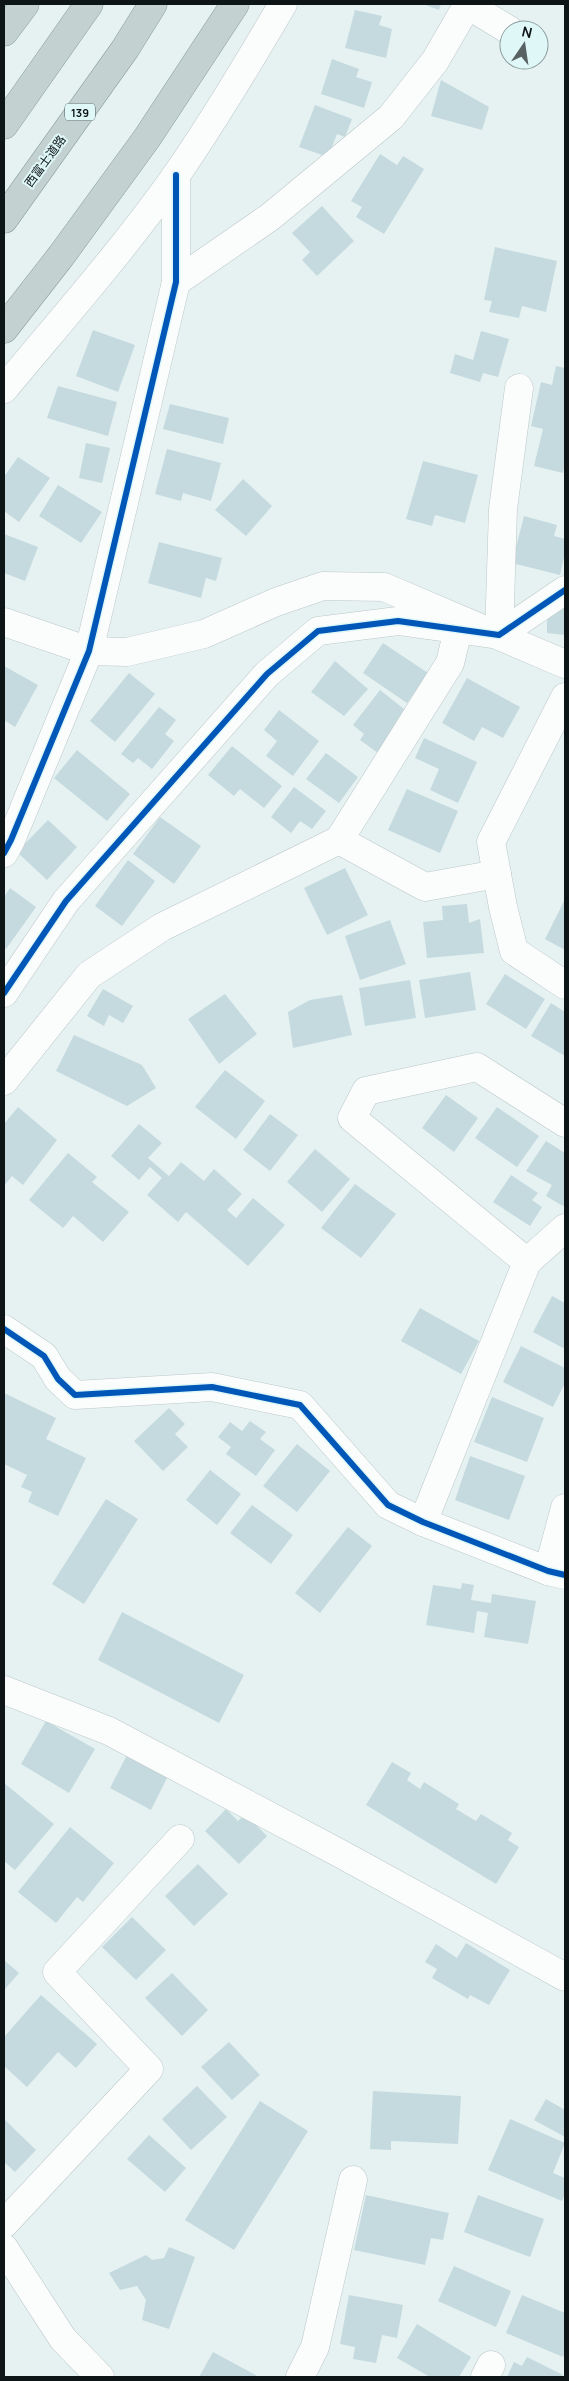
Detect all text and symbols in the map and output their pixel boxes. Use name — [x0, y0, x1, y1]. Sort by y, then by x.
north arrow — [499, 20, 549, 70]
text: N — [520, 21, 534, 42]
road number: 139 — [65, 104, 95, 120]
street label: 西富士道路 — [20, 132, 70, 190]

